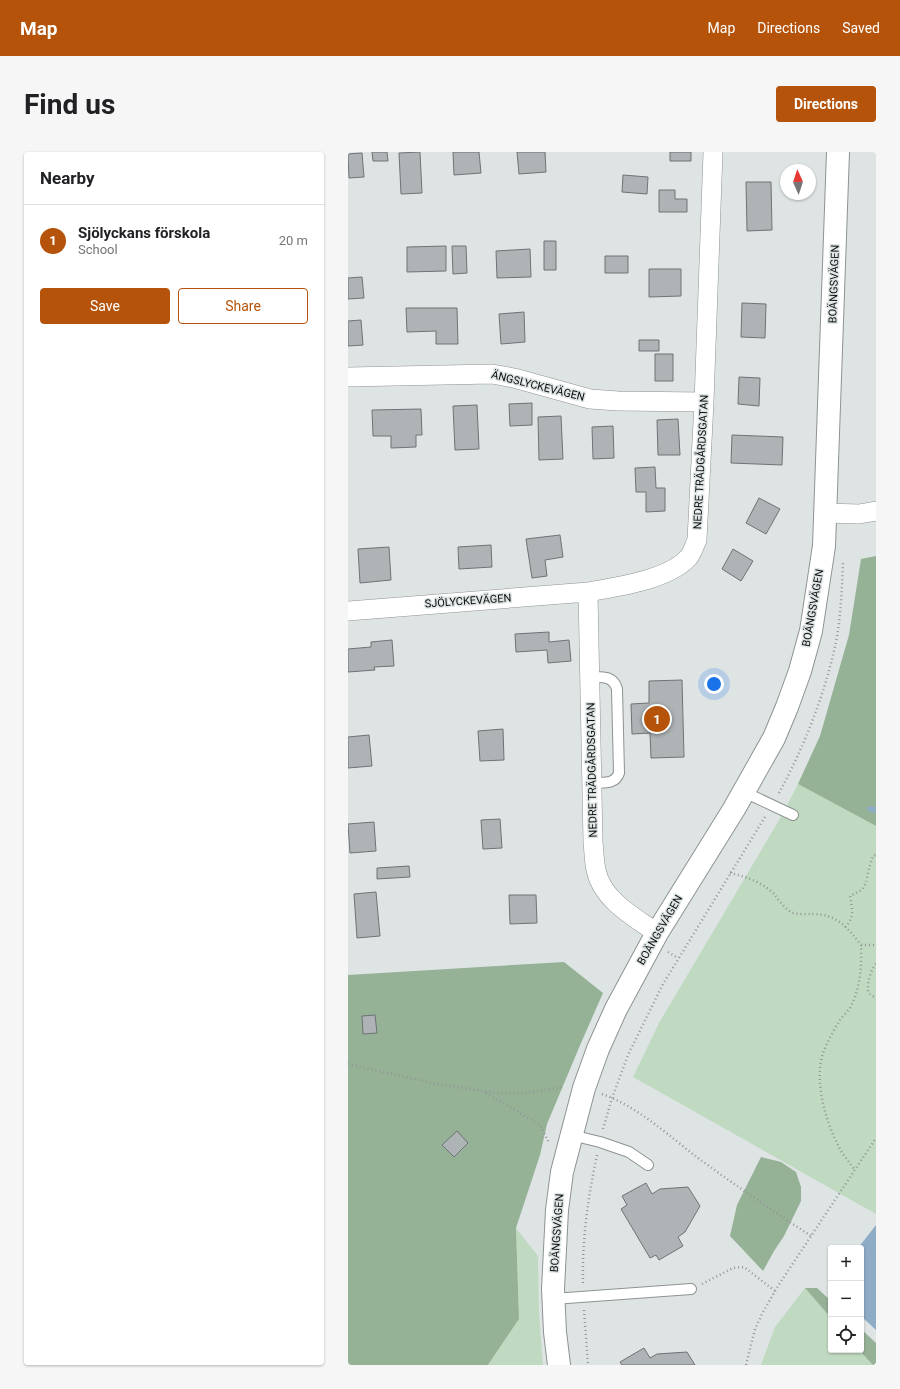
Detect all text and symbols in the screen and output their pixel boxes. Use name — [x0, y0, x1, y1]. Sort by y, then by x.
text: Map — [20, 17, 58, 40]
text: Map — [708, 20, 735, 36]
text: Directions — [757, 20, 820, 36]
text: Saved — [842, 20, 880, 36]
button: Directions — [776, 86, 876, 122]
text: Find us — [24, 88, 115, 121]
north arrow — [780, 164, 816, 200]
text: Nearby — [40, 168, 95, 188]
text: Sjölyckans förskola — [78, 224, 210, 242]
text: 1 — [49, 233, 57, 248]
text: 20 m — [279, 233, 308, 248]
text: School — [78, 242, 118, 257]
street label: BOÄNGSVÄGEN — [826, 244, 842, 324]
button: Save — [40, 288, 170, 324]
button: Share — [178, 288, 308, 324]
street label: ÄNGSLYCKEVÄGEN — [490, 368, 586, 404]
street label: NEDRE TRÄDGÅRDSGATAN — [690, 394, 711, 530]
street label: BOÄNGSVÄGEN — [800, 568, 826, 648]
street label: SJÖLYCKEVÄGEN — [424, 591, 512, 611]
your location — [704, 674, 724, 694]
street label: NEDRE TRÄDGÅRDSGATAN — [583, 702, 600, 838]
pin: 1 — [644, 704, 670, 734]
street label: BOÄNGSVÄGEN — [635, 893, 685, 967]
street label: BOÄNGSVÄGEN — [548, 1193, 566, 1273]
map controls — [828, 1245, 864, 1353]
button: + — [828, 1245, 864, 1281]
button: − — [828, 1281, 864, 1317]
button: locate — [828, 1317, 864, 1353]

